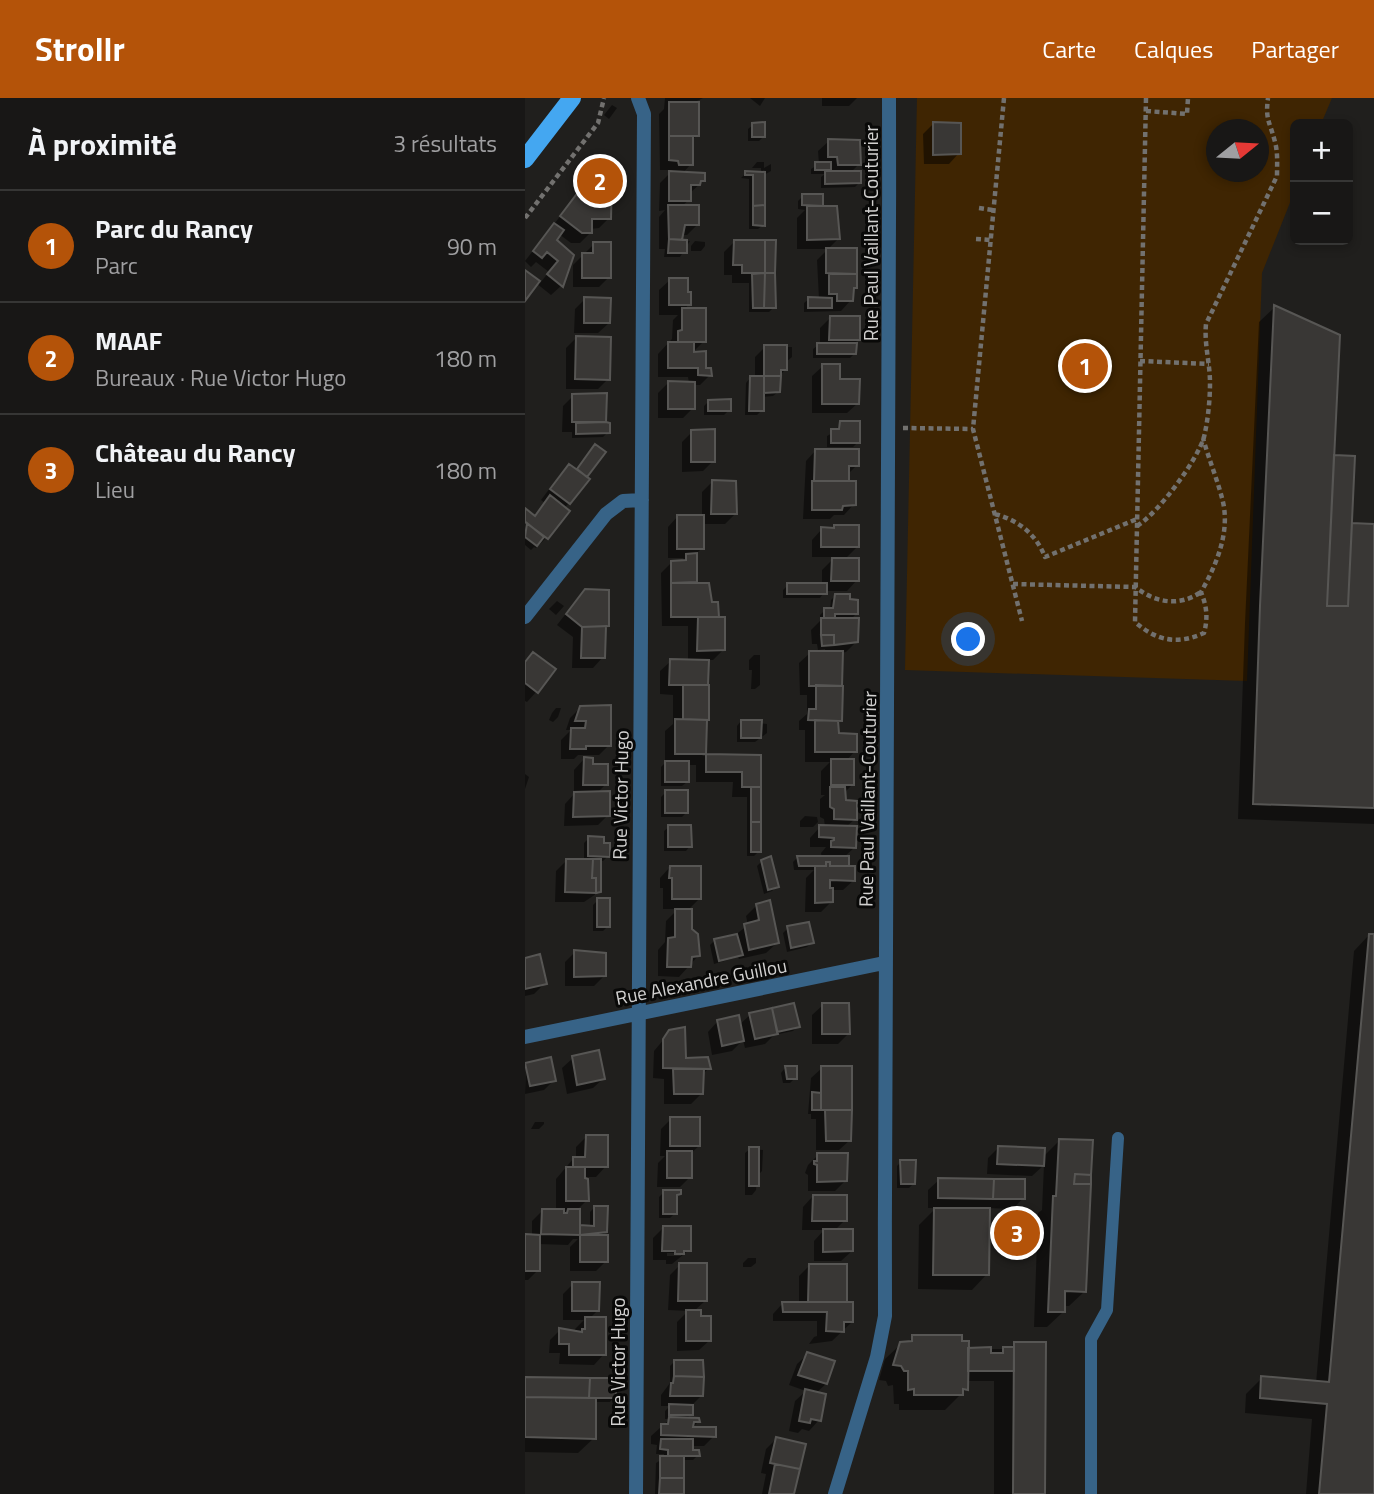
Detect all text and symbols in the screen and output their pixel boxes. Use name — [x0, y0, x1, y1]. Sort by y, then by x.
text: Strollr — [35, 24, 125, 74]
text: Carte — [1042, 31, 1096, 67]
text: Calques — [1134, 31, 1213, 67]
text: Partager — [1251, 31, 1339, 67]
north arrow — [1206, 119, 1269, 182]
map controls — [1290, 119, 1353, 245]
button: + — [1290, 119, 1353, 182]
text: À proximité — [28, 121, 177, 167]
street label: Rue Paul Vaillant-Couturier — [856, 125, 885, 341]
text: 3 résultats — [393, 126, 497, 161]
pin: 2 — [577, 155, 623, 207]
button: − — [1290, 182, 1353, 245]
text: Parc du Rancy — [95, 209, 253, 248]
text: 1 — [45, 229, 57, 264]
text: 90 m — [447, 229, 497, 264]
text: Parc — [95, 248, 138, 283]
text: MAAF — [95, 321, 162, 360]
pin: 1 — [1062, 340, 1108, 392]
text: 2 — [45, 341, 57, 376]
text: 180 m — [434, 341, 497, 376]
text: Bureaux · Rue Victor Hugo — [95, 360, 346, 395]
text: Château du Rancy — [95, 433, 296, 472]
text: 3 — [45, 453, 57, 488]
text: 180 m — [434, 453, 497, 488]
text: Lieu — [95, 472, 135, 507]
your location — [951, 622, 985, 656]
street label: Rue Paul Vaillant-Couturier — [851, 690, 883, 907]
street label: Rue Victor Hugo — [604, 730, 636, 860]
street label: Rue Alexandre Guillou — [613, 950, 789, 1012]
pin: 3 — [994, 1207, 1040, 1259]
street label: Rue Victor Hugo — [603, 1297, 632, 1427]

